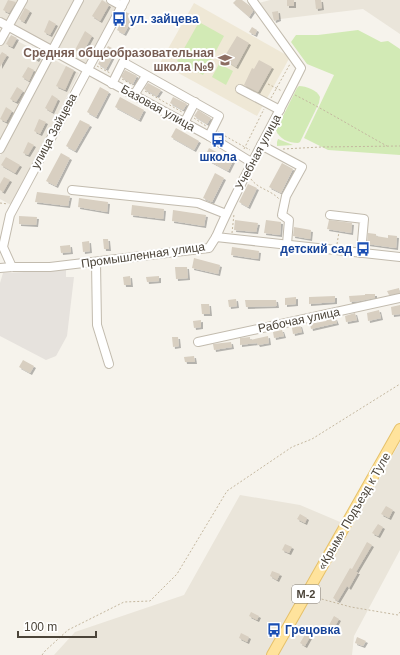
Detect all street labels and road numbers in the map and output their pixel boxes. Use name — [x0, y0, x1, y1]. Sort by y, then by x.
street label: Базовая улица — [119, 82, 198, 134]
street label: улица Зайцева — [28, 91, 80, 171]
street label: Учебная улица — [232, 112, 284, 192]
street label: Промышленная улица — [80, 239, 206, 271]
street label: Рабочая улица — [257, 304, 342, 336]
street label: «Крым» Подъезд к Туле — [315, 450, 394, 572]
road number: М-2 — [292, 585, 320, 603]

